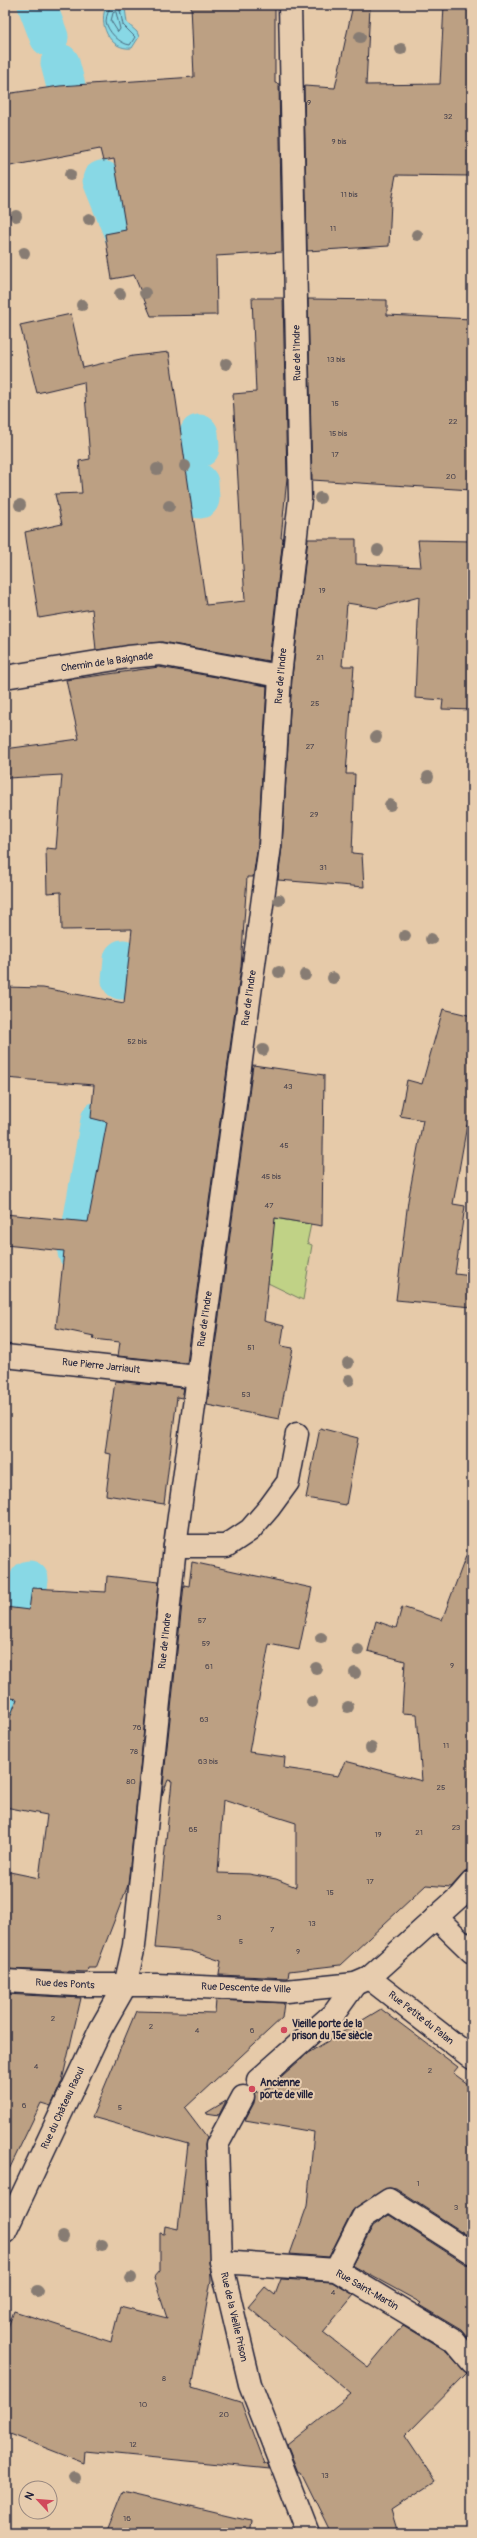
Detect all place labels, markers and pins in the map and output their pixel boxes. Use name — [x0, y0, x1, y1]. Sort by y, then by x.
place label: Vieille porte de la prison du 15e siècle — [292, 2018, 373, 2042]
marker: Vieille porte de la prison du 15e siècle — [279, 2025, 289, 2035]
place label: Ancienne porte de ville — [260, 2077, 314, 2101]
marker: Ancienne porte de ville — [247, 2084, 257, 2094]

